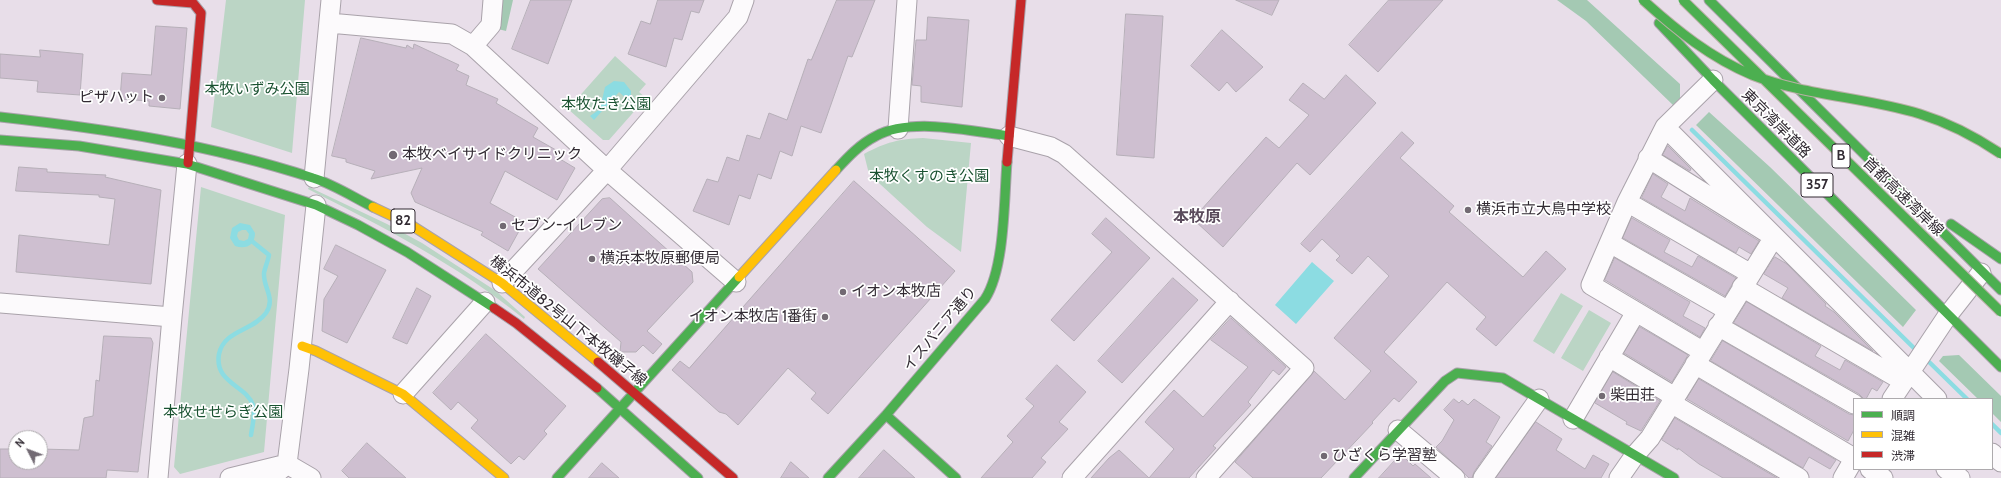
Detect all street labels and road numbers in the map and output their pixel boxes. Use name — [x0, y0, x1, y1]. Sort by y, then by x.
street label: 東京湾岸道路 — [1738, 86, 1814, 162]
road number: B — [1832, 144, 1850, 168]
street label: 首都高速湾岸線 — [1859, 154, 1947, 240]
road number: 357 — [1801, 173, 1833, 197]
road number: 82 — [391, 209, 415, 233]
street label: 横浜市道82号山下本牧磯子線 — [486, 252, 650, 390]
street label: イスパニア通り — [899, 283, 981, 375]

